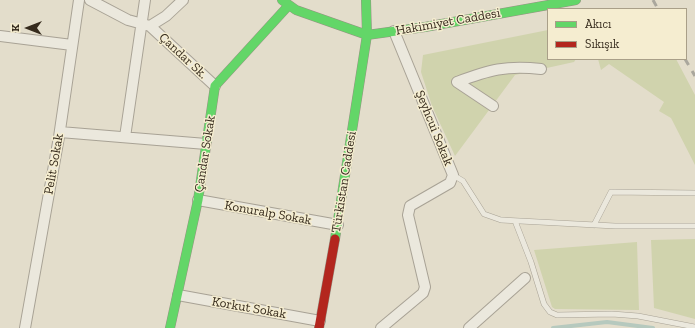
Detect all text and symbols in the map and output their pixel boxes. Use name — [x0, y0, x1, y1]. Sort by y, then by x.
street label: Hakimiyet Caddesi — [395, 5, 501, 39]
north arrow — [8, 8, 48, 48]
legend — [547, 8, 687, 60]
text: Akıcı — [585, 17, 611, 31]
text: K — [9, 24, 22, 32]
street label: Çandar Sk. — [156, 30, 210, 82]
text: Sıkışık — [585, 37, 619, 51]
street label: Şeyhcui Sokak — [412, 88, 456, 168]
street label: Çandar Sokak — [191, 115, 219, 193]
street label: Türkistan Caddesi — [328, 130, 360, 234]
street label: Pelit Sokak — [41, 132, 67, 196]
street label: Konuralp Sokak — [223, 198, 313, 228]
street label: Korkut Sokak — [211, 294, 287, 322]

